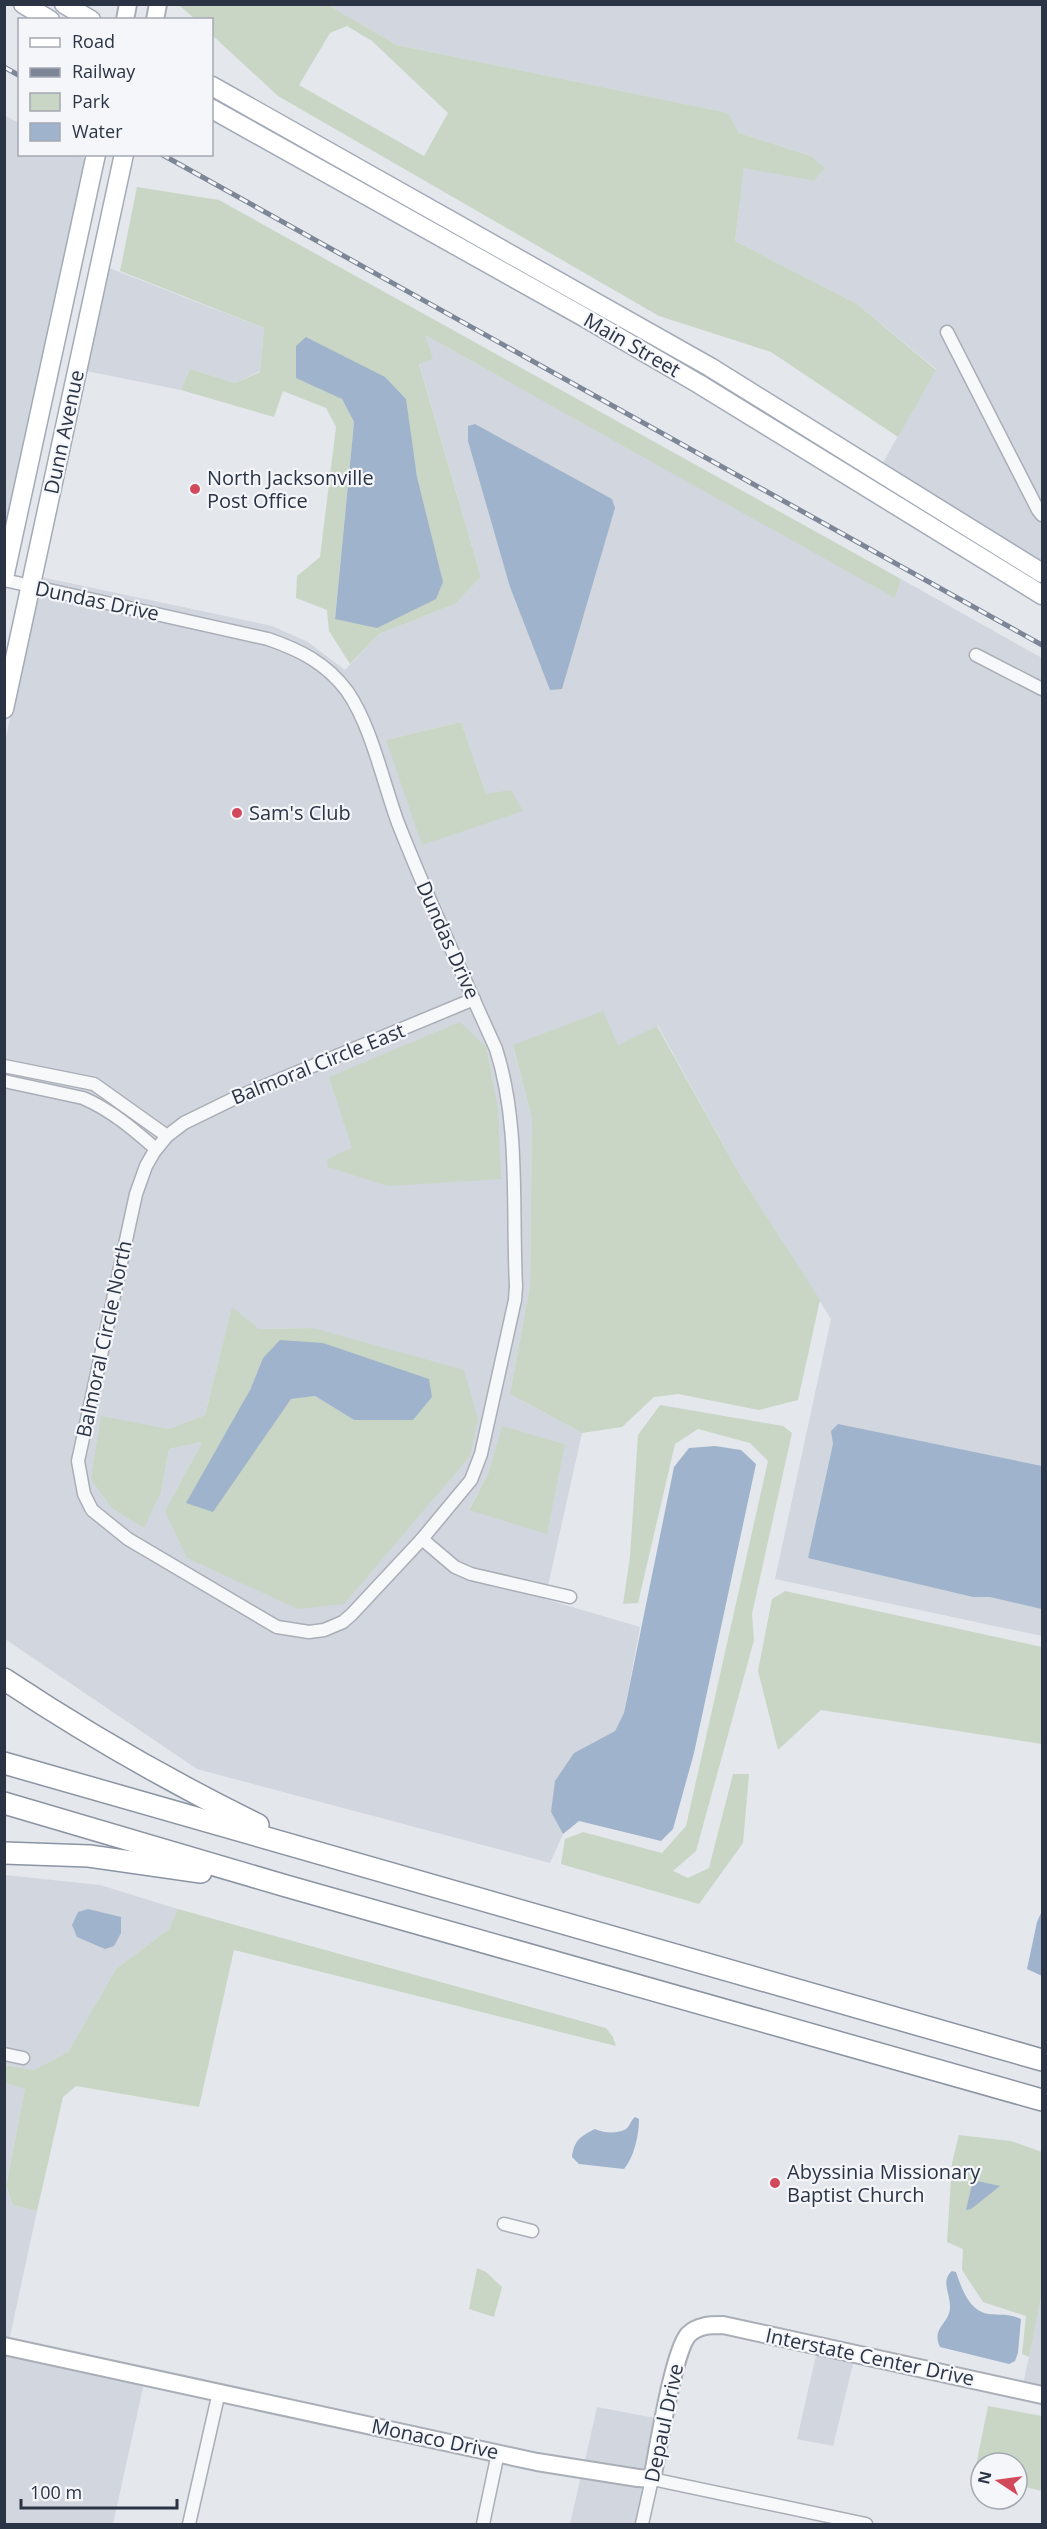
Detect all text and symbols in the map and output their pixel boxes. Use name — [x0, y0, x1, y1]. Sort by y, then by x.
legend — [18, 18, 213, 156]
text: Road — [72, 29, 115, 53]
text: Railway — [72, 59, 136, 83]
text: Park — [72, 89, 110, 113]
text: Water — [72, 119, 123, 143]
street label: Main Street — [579, 306, 686, 383]
street label: Dunn Avenue — [37, 367, 90, 496]
place label: North Jacksonville Post Office — [207, 464, 374, 514]
marker: North Jacksonville Post Office — [188, 482, 202, 496]
street label: Dundas Drive — [33, 574, 162, 627]
place label: Sam's Club — [249, 799, 351, 826]
marker: Sam's Club — [230, 806, 244, 820]
street label: Dundas Drive — [410, 877, 486, 1003]
street label: Balmoral Circle East — [227, 1016, 409, 1111]
street label: Balmoral Circle North — [69, 1238, 138, 1440]
place label: Abyssinia Missionary Baptist Church — [787, 2158, 981, 2208]
marker: Abyssinia Missionary Baptist Church — [768, 2176, 782, 2190]
street label: Interstate Center Drive — [763, 2321, 977, 2392]
street label: Depaul Drive — [638, 2361, 689, 2485]
street label: Monaco Drive — [369, 2412, 501, 2465]
north arrow — [969, 2451, 1029, 2511]
text: N — [972, 2469, 997, 2486]
scale bar — [21, 2472, 177, 2510]
text: 100 m — [30, 2480, 82, 2504]

